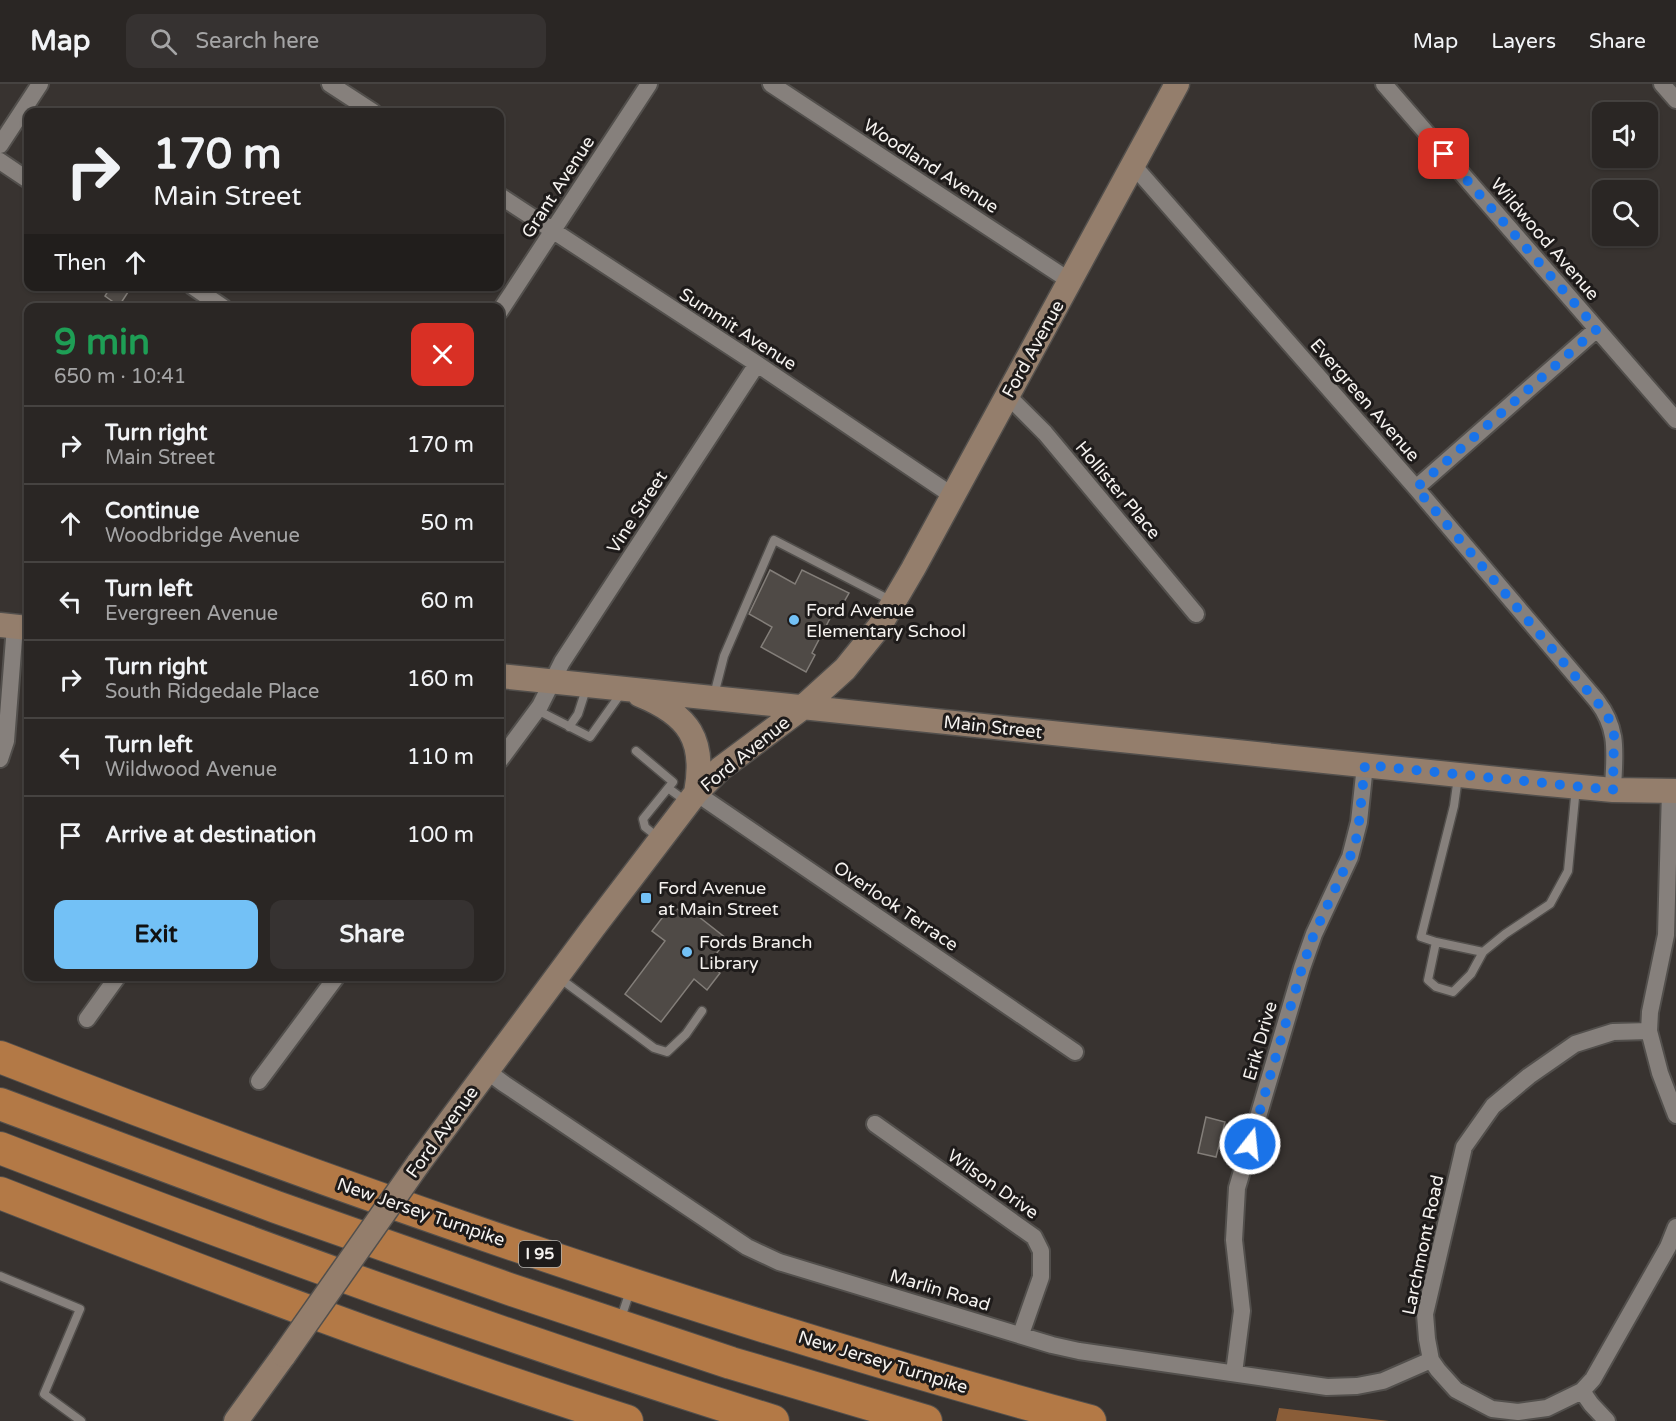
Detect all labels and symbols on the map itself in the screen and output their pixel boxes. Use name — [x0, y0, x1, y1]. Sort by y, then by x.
street label: Woodland Avenue — [859, 114, 1003, 218]
pin — [1418, 128, 1469, 179]
street label: Grant Avenue — [517, 132, 599, 242]
street label: Wildwood Avenue — [1486, 173, 1604, 305]
street label: Summit Avenue — [675, 283, 801, 375]
street label: Ford Avenue — [997, 296, 1069, 402]
street label: Evergreen Avenue — [1306, 334, 1424, 466]
street label: Hollister Place — [1071, 437, 1165, 543]
street label: Vine Street — [602, 466, 672, 557]
place label: Ford Avenue Elementary School — [806, 599, 966, 642]
marker: Ford Avenue Elementary School — [787, 613, 801, 627]
street label: Ford Avenue — [696, 711, 794, 797]
street label: Main Street — [943, 711, 1044, 743]
street label: Overlook Terrace — [829, 856, 963, 956]
place label: Ford Avenue at Main Street — [658, 877, 779, 920]
marker: Ford Avenue at Main Street — [639, 891, 653, 905]
place label: Fords Branch Library — [699, 931, 812, 974]
marker: Fords Branch Library — [680, 945, 694, 959]
street label: Erik Drive — [1238, 999, 1282, 1083]
street label: Ford Avenue — [401, 1082, 483, 1182]
position arrow — [1218, 1112, 1282, 1176]
street label: Wilson Drive — [943, 1144, 1043, 1224]
street label: New Jersey Turnpike — [334, 1173, 508, 1251]
street label: Larchmont Road — [1397, 1173, 1449, 1317]
road number: I 95 — [519, 1241, 561, 1267]
street label: Marlin Road — [887, 1264, 993, 1316]
street label: New Jersey Turnpike — [796, 1326, 970, 1398]

